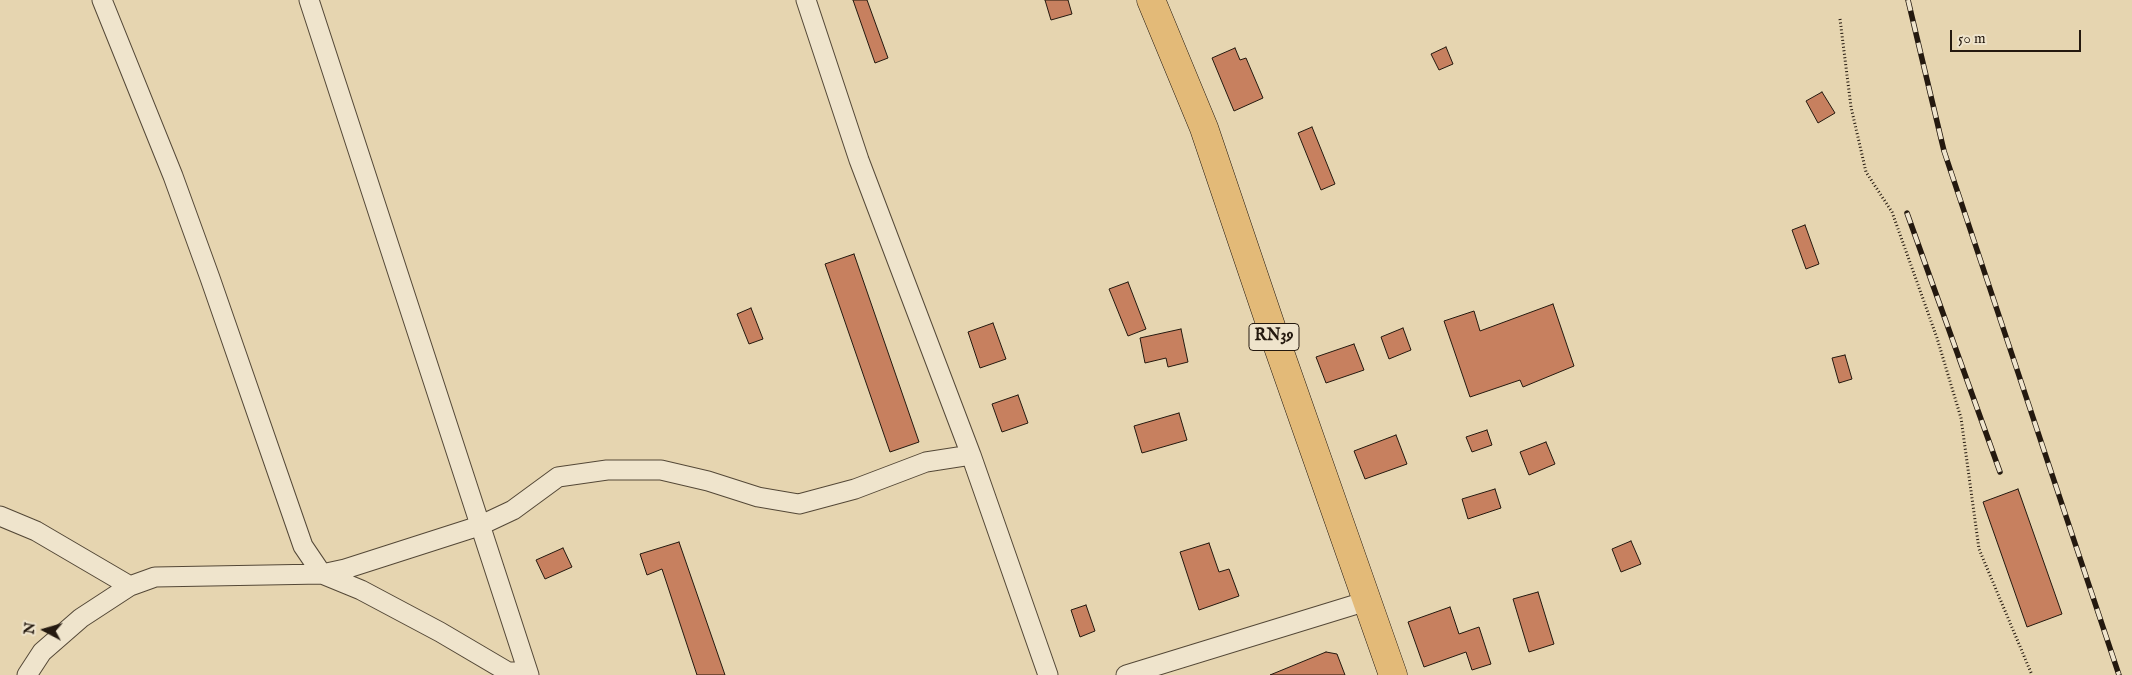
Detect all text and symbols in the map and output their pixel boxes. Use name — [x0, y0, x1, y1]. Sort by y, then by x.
scale bar — [1952, 20, 2083, 52]
text: 50 m — [1958, 29, 1986, 48]
road number: RN39 — [1249, 324, 1299, 351]
north arrow — [20, 605, 70, 655]
text: N — [20, 621, 40, 635]

